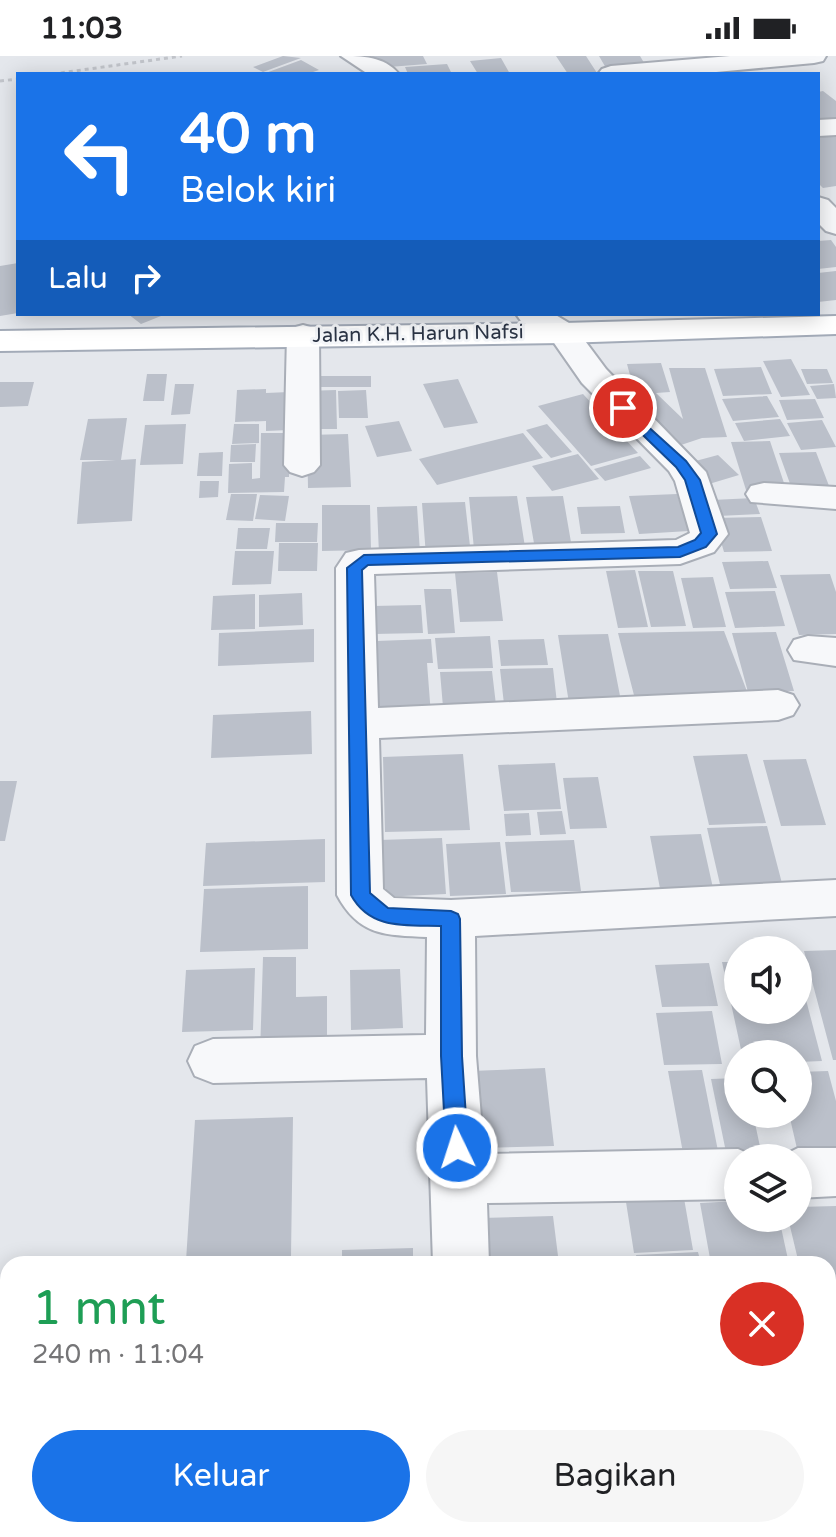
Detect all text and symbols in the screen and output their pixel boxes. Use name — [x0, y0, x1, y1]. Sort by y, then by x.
text: 11:03 — [40, 10, 123, 47]
text: 40 m — [180, 101, 316, 168]
icon: left — [48, 104, 152, 208]
text: Belok kiri — [180, 169, 336, 212]
icon: right — [124, 256, 168, 300]
text: Lalu — [48, 260, 108, 297]
street label: Jalan K.H. Harun Nafsi — [312, 320, 524, 348]
pin — [589, 374, 657, 442]
icon: arrive — [601, 386, 645, 430]
map controls — [724, 936, 812, 1232]
button: sound — [724, 936, 812, 1024]
button: search — [724, 1040, 812, 1128]
position arrow — [415, 1106, 499, 1190]
button: layers — [724, 1144, 812, 1232]
text: 1 mnt — [32, 1280, 166, 1338]
button: close — [720, 1282, 804, 1366]
text: 240 m · 11:04 — [32, 1339, 204, 1370]
button: Keluar — [32, 1430, 410, 1522]
button: Bagikan — [426, 1430, 804, 1522]

